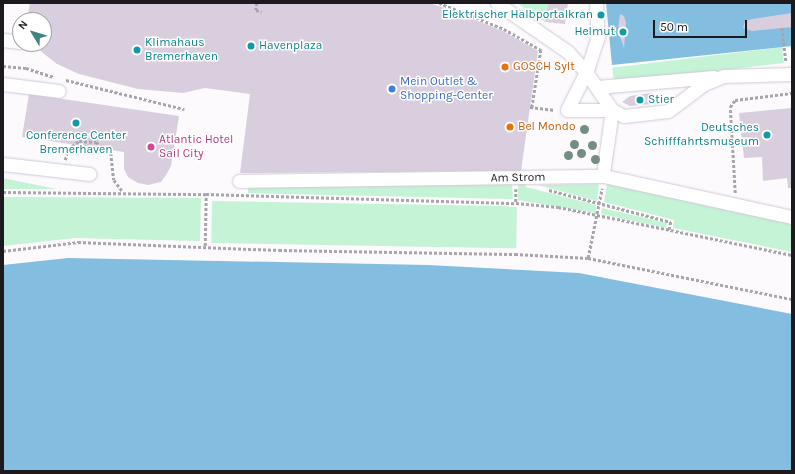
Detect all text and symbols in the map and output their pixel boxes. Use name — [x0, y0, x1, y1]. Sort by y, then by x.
place label: Elektrischer Halbportalkran — [442, 8, 593, 22]
marker: Elektrischer Halbportalkran — [596, 10, 606, 20]
north arrow — [12, 12, 52, 52]
scale bar — [655, 12, 749, 38]
text: N — [15, 18, 30, 32]
text: 50 m — [660, 20, 688, 34]
place label: Helmut — [574, 25, 615, 39]
marker: Helmut — [618, 27, 628, 37]
place label: Klimahaus Bremerhaven — [145, 36, 218, 64]
place label: Havenplaza — [259, 39, 322, 53]
marker: Havenplaza — [246, 41, 256, 51]
marker: Klimahaus Bremerhaven — [132, 45, 142, 55]
place label: GOSCH Sylt — [513, 60, 575, 74]
marker: GOSCH Sylt — [500, 62, 510, 72]
place label: Mein Outlet & Shopping-Center — [400, 75, 493, 103]
marker: Mein Outlet & Shopping-Center — [387, 84, 397, 94]
place label: Stier — [648, 93, 674, 107]
marker: Stier — [635, 95, 645, 105]
marker: Conference Center Bremerhaven — [71, 118, 81, 128]
place label: Bel Mondo — [518, 120, 575, 134]
place label: Deutsches Schifffahrtsmuseum — [644, 121, 759, 149]
marker: Bel Mondo — [505, 122, 515, 132]
place label: Conference Center Bremerhaven — [26, 129, 126, 157]
marker: Deutsches Schifffahrtsmuseum — [762, 130, 772, 140]
place label: Atlantic Hotel Sail City — [159, 133, 233, 161]
marker: Atlantic Hotel Sail City — [146, 142, 156, 152]
street label: Am Strom — [490, 170, 546, 186]

